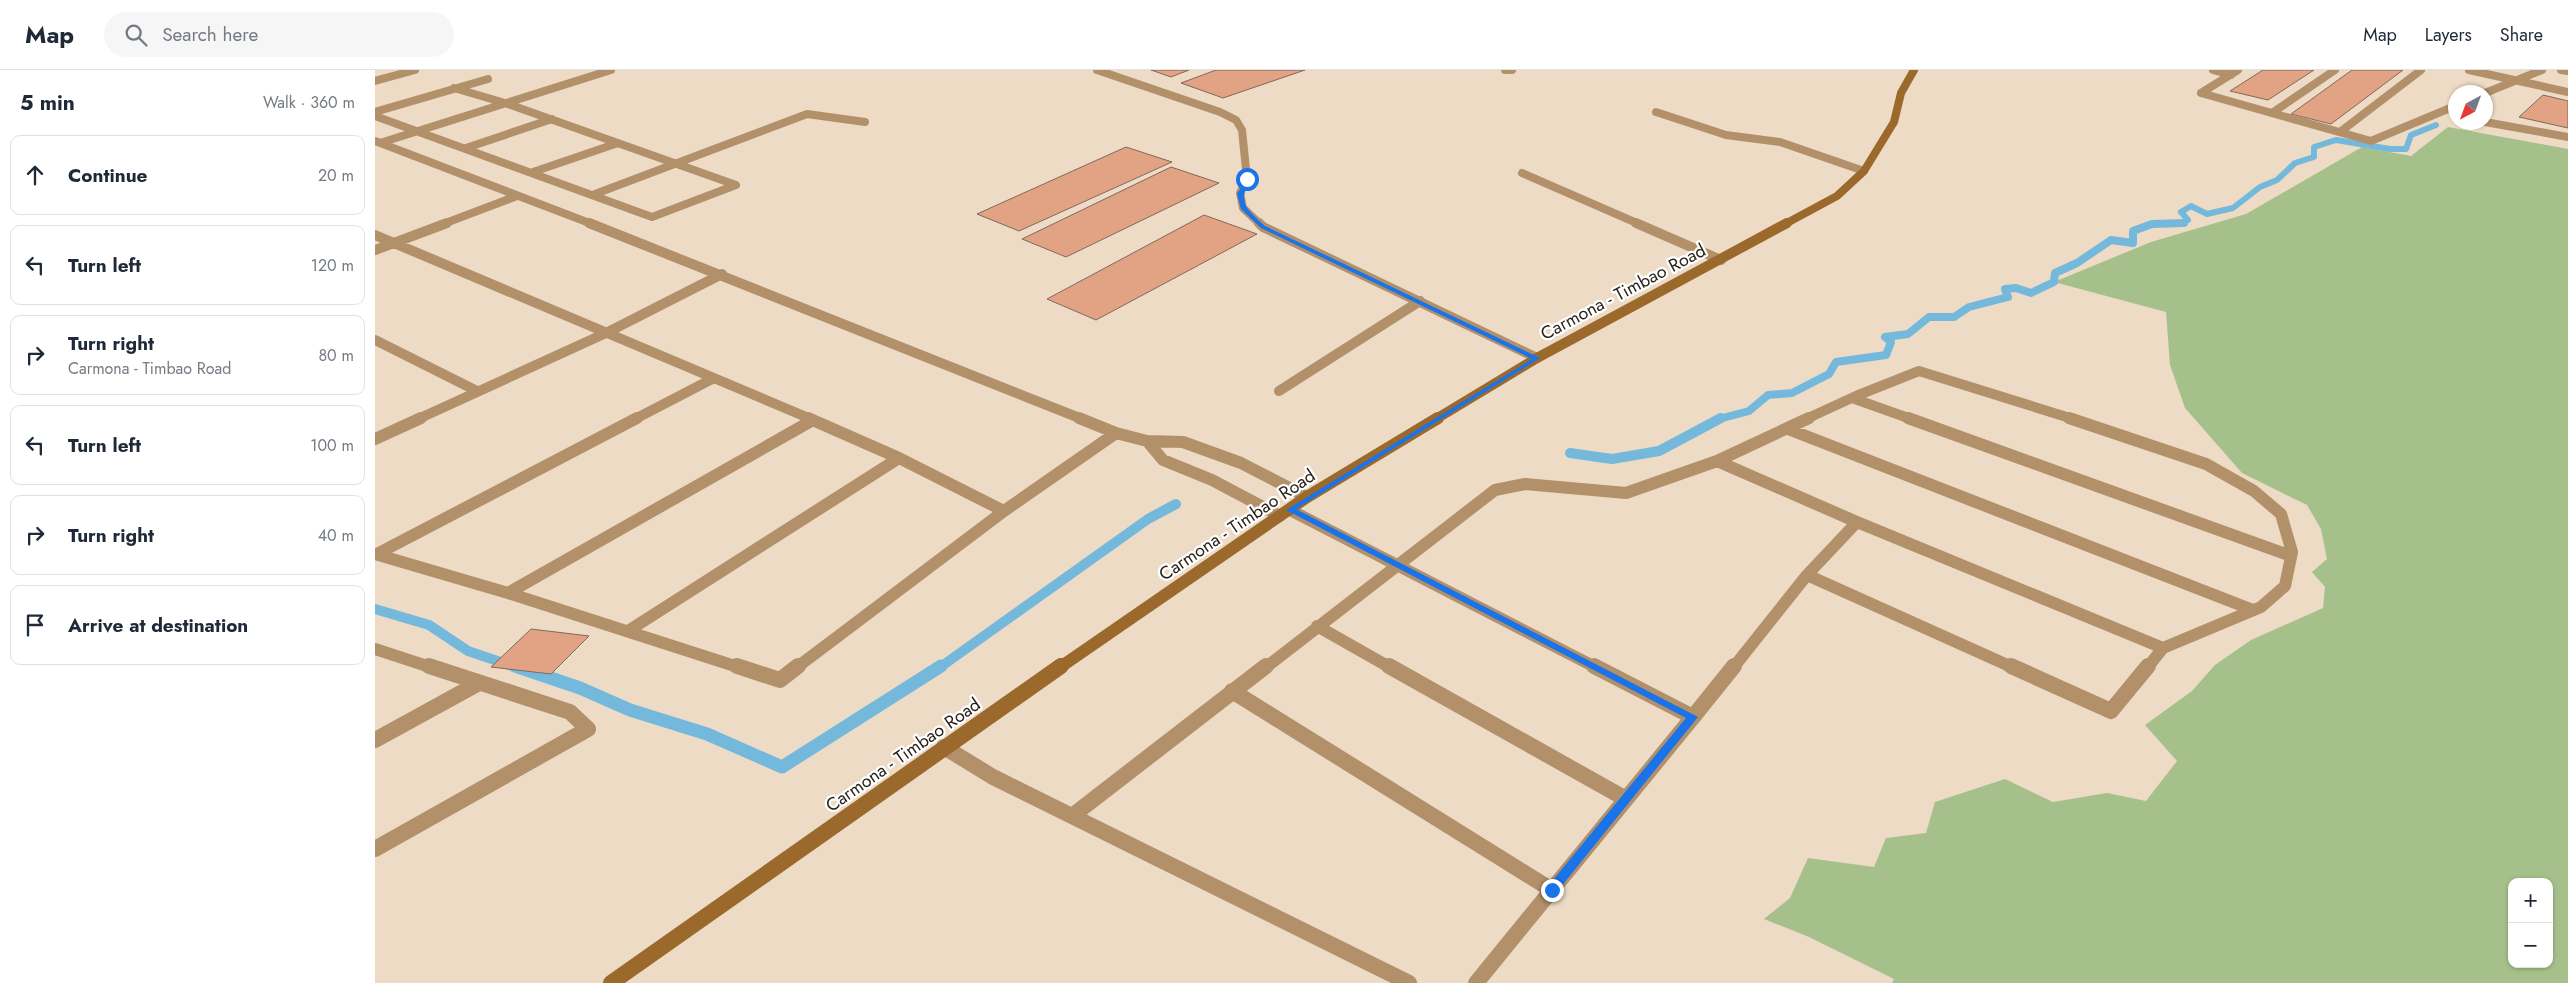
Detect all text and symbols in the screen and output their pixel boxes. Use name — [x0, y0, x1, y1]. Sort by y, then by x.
search box — [104, 12, 454, 57]
text: Map — [25, 17, 74, 52]
icon: search — [122, 21, 150, 49]
text: Search here — [162, 21, 258, 48]
text: Map — [2363, 22, 2397, 48]
text: Layers — [2425, 22, 2472, 48]
text: Share — [2500, 22, 2543, 48]
north arrow — [2448, 85, 2493, 130]
text: 5 min — [20, 88, 75, 118]
text: Walk · 360 m — [263, 91, 355, 114]
icon: ahead — [21, 161, 49, 189]
text: Continue — [68, 162, 147, 189]
text: 20 m — [318, 164, 354, 187]
route start — [1236, 168, 1259, 191]
street label: Carmona - Timbao Road — [1536, 237, 1710, 347]
icon: left — [21, 251, 49, 279]
text: Turn left — [68, 252, 141, 279]
text: 120 m — [311, 254, 354, 277]
text: Turn right — [68, 330, 154, 357]
icon: right — [21, 341, 49, 369]
text: 80 m — [318, 344, 354, 367]
text: Carmona - Timbao Road — [68, 357, 231, 380]
icon: left — [21, 431, 49, 459]
text: Turn left — [68, 432, 141, 459]
text: 100 m — [310, 434, 354, 457]
street label: Carmona - Timbao Road — [1154, 463, 1320, 587]
icon: right — [21, 521, 49, 549]
text: Turn right — [68, 522, 154, 549]
text: 40 m — [318, 524, 354, 547]
icon: arrive — [21, 611, 49, 639]
text: Arrive at destination — [68, 612, 248, 639]
street label: Carmona - Timbao Road — [820, 692, 986, 818]
map controls — [2508, 878, 2553, 968]
button: + — [2508, 878, 2553, 923]
route end — [1541, 879, 1564, 902]
button: − — [2508, 923, 2553, 968]

